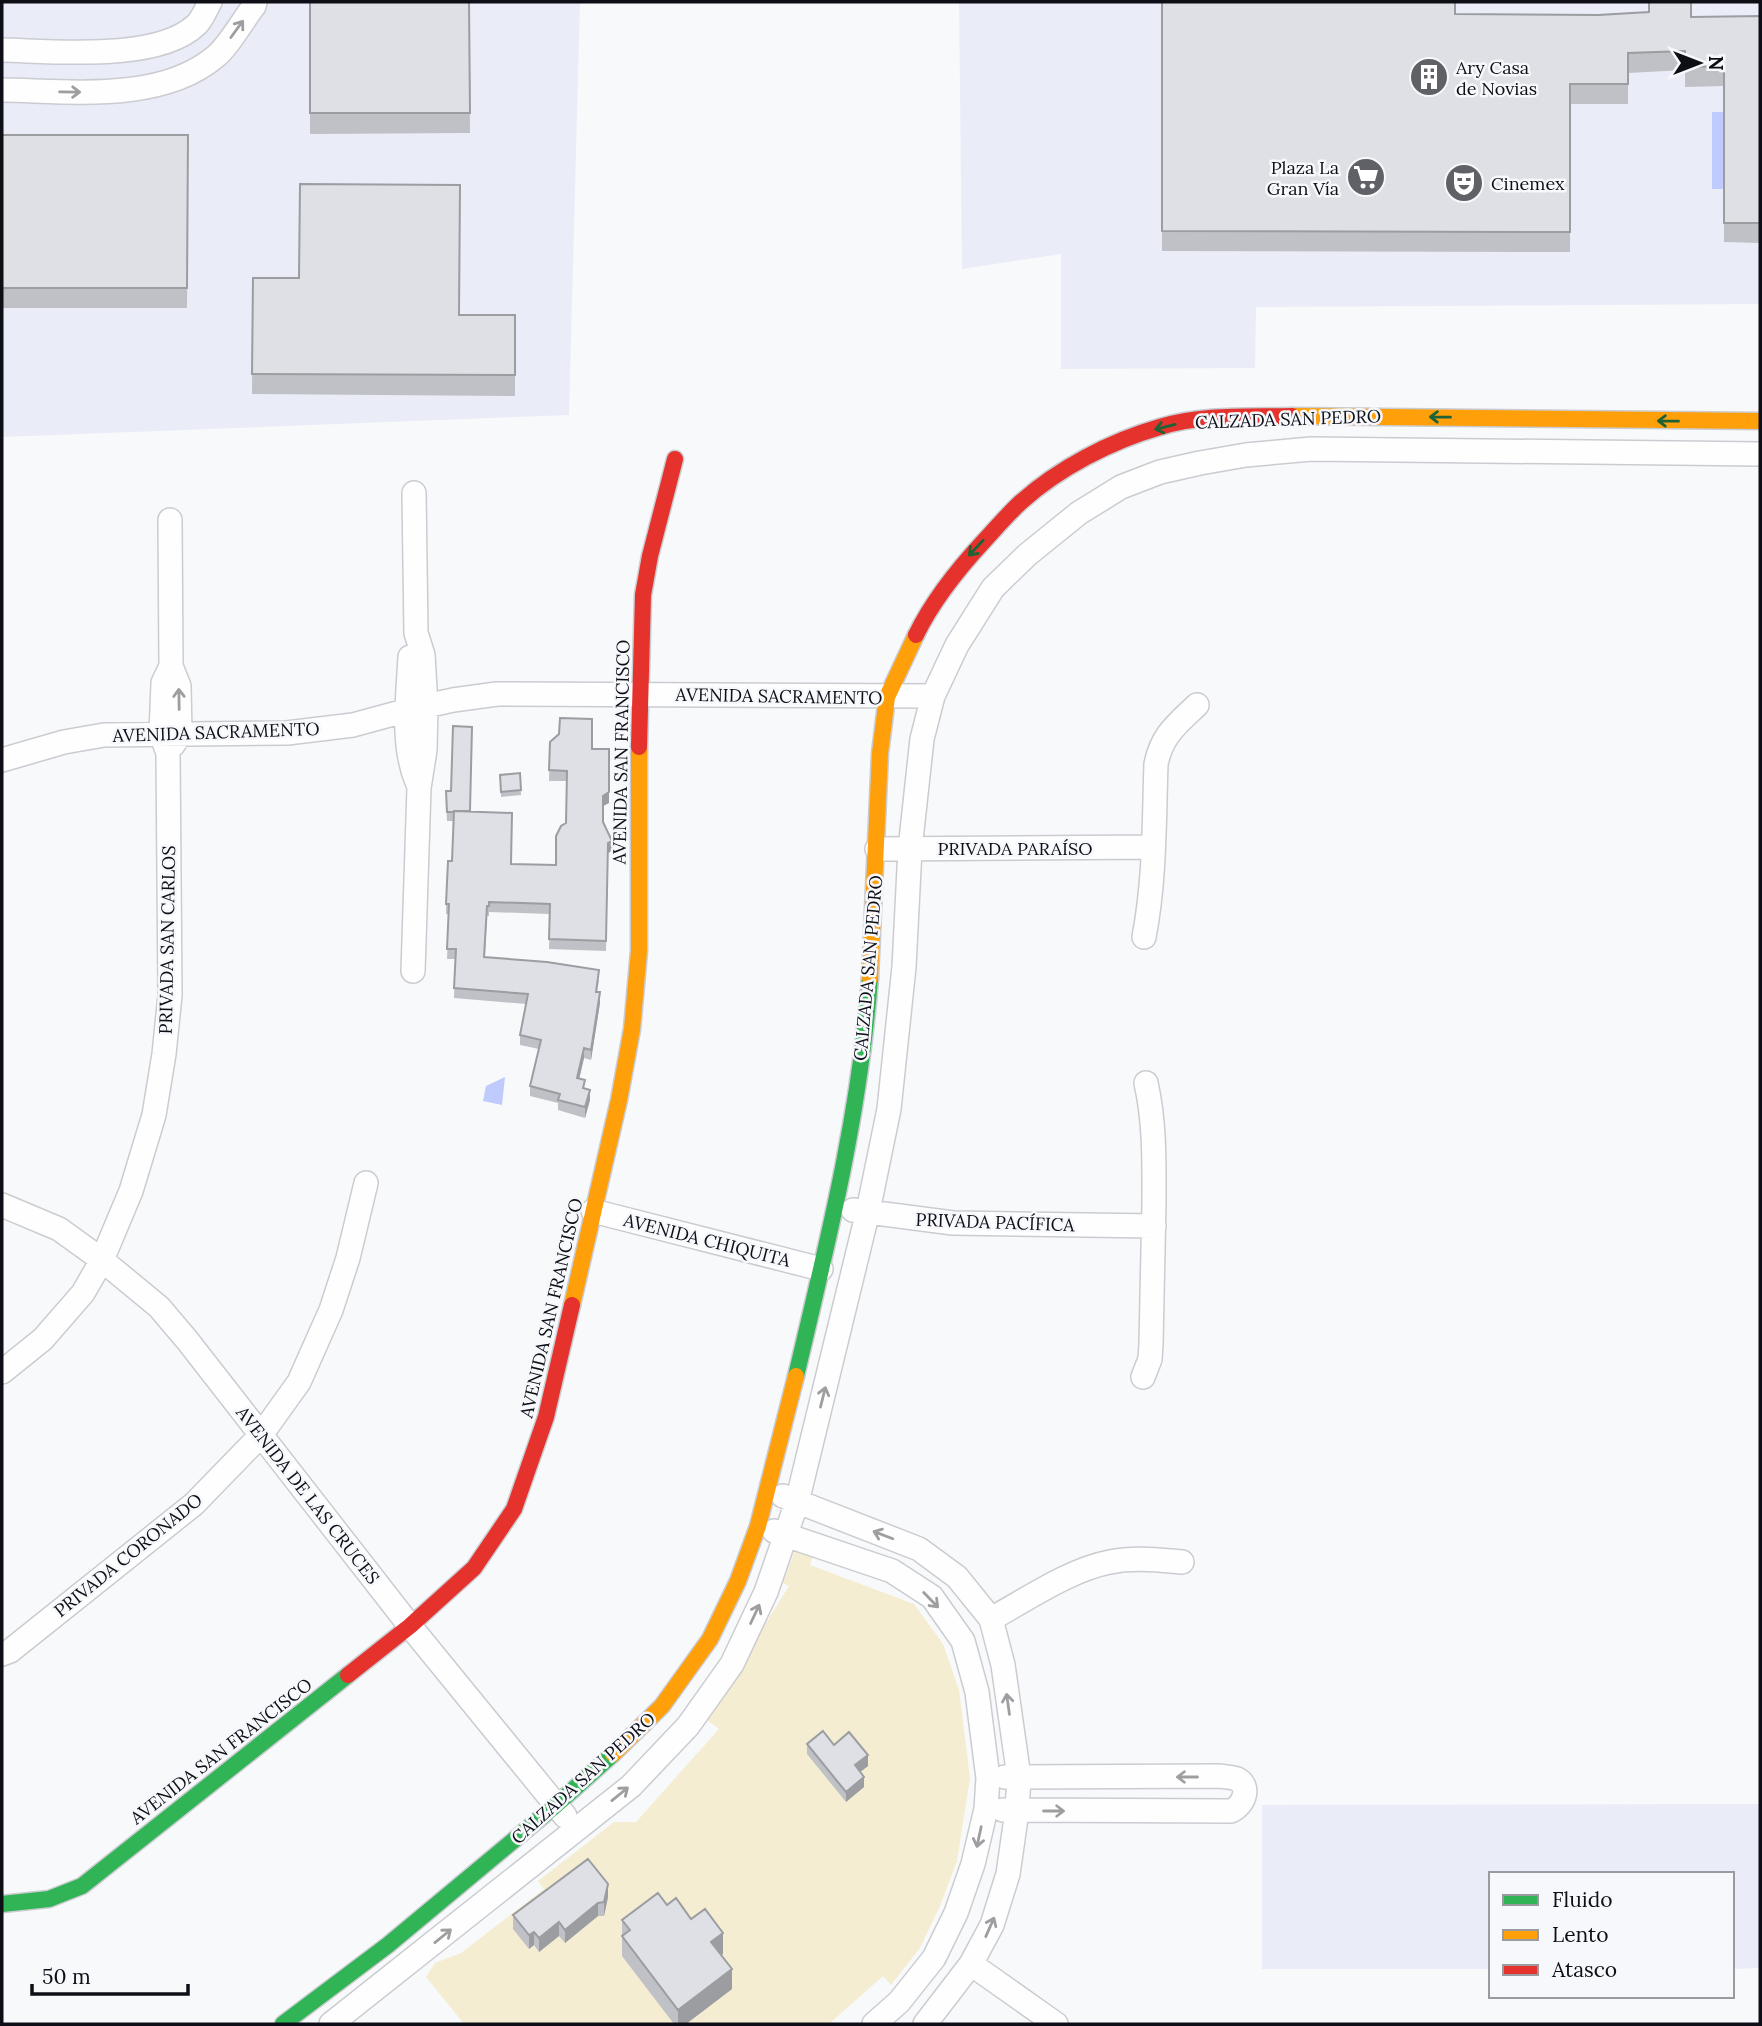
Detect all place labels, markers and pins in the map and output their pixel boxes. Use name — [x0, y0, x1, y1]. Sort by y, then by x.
building icon: Ary Casa de Novias — [1408, 56, 1450, 98]
place label: Ary Casa de Novias — [1455, 56, 1537, 100]
place label: Plaza La Gran Vía — [1267, 156, 1339, 200]
supermarket icon: Plaza La Gran Vía — [1345, 156, 1387, 198]
theatre icon: Cinemex — [1443, 162, 1485, 204]
place label: Cinemex — [1491, 172, 1565, 195]

